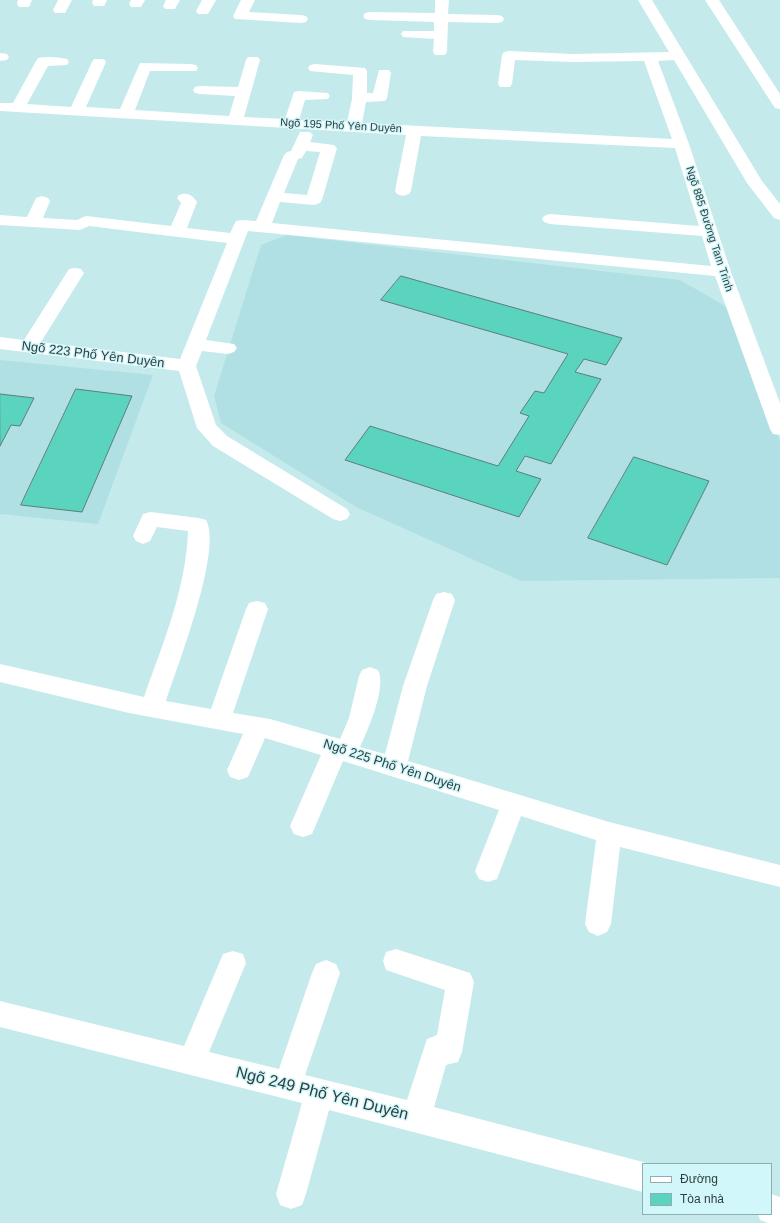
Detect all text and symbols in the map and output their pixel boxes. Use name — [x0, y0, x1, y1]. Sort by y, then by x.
street label: Ngõ 195 Phố Yên Duyên — [280, 116, 402, 136]
street label: Ngõ 885 Đường Tam Trinh — [682, 165, 736, 293]
street label: Ngõ 223 Phố Yên Duyên — [21, 338, 165, 372]
street label: Ngõ 225 Phố Yên Duyên — [321, 736, 463, 796]
street label: Ngõ 249 Phố Yên Duyên — [234, 1063, 410, 1125]
legend — [642, 1163, 772, 1215]
text: Đường — [680, 1172, 718, 1186]
text: Tòa nhà — [680, 1192, 724, 1206]

